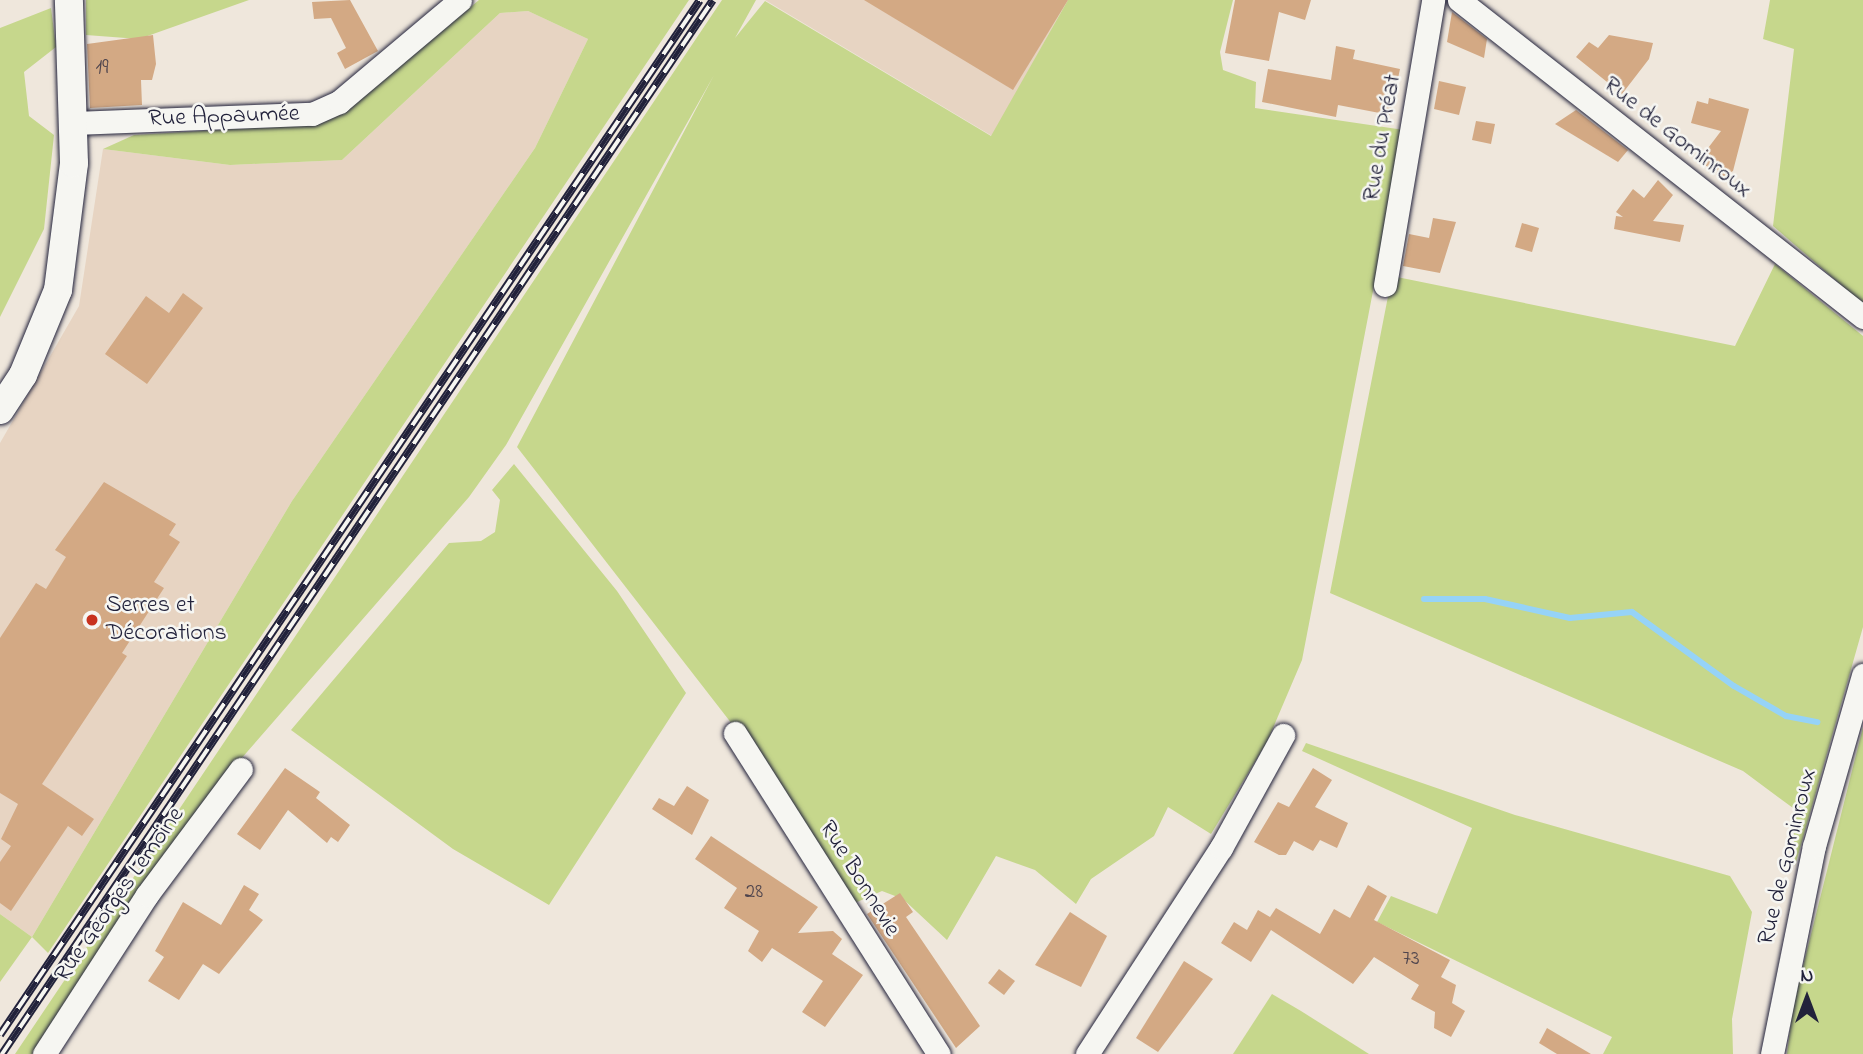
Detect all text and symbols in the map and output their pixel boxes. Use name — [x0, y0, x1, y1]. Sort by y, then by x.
house number: 19 — [96, 55, 108, 81]
street label: Rue de Gominroux — [1597, 71, 1757, 205]
street label: Rue du Préat — [1358, 72, 1408, 204]
street label: Rue Appaumée — [148, 100, 300, 134]
place label: Serres et Décorations — [106, 592, 227, 648]
marker: Serres et Décorations — [84, 612, 100, 628]
street label: Rue de Gominroux — [1752, 766, 1824, 948]
street label: Rue Georges Lemoine — [49, 802, 191, 988]
street label: Rue Bonnevie — [812, 816, 906, 942]
house number: 28 — [745, 879, 763, 905]
house number: 73 — [1402, 946, 1420, 972]
north arrow — [1772, 963, 1842, 1033]
text: N — [1801, 963, 1813, 990]

